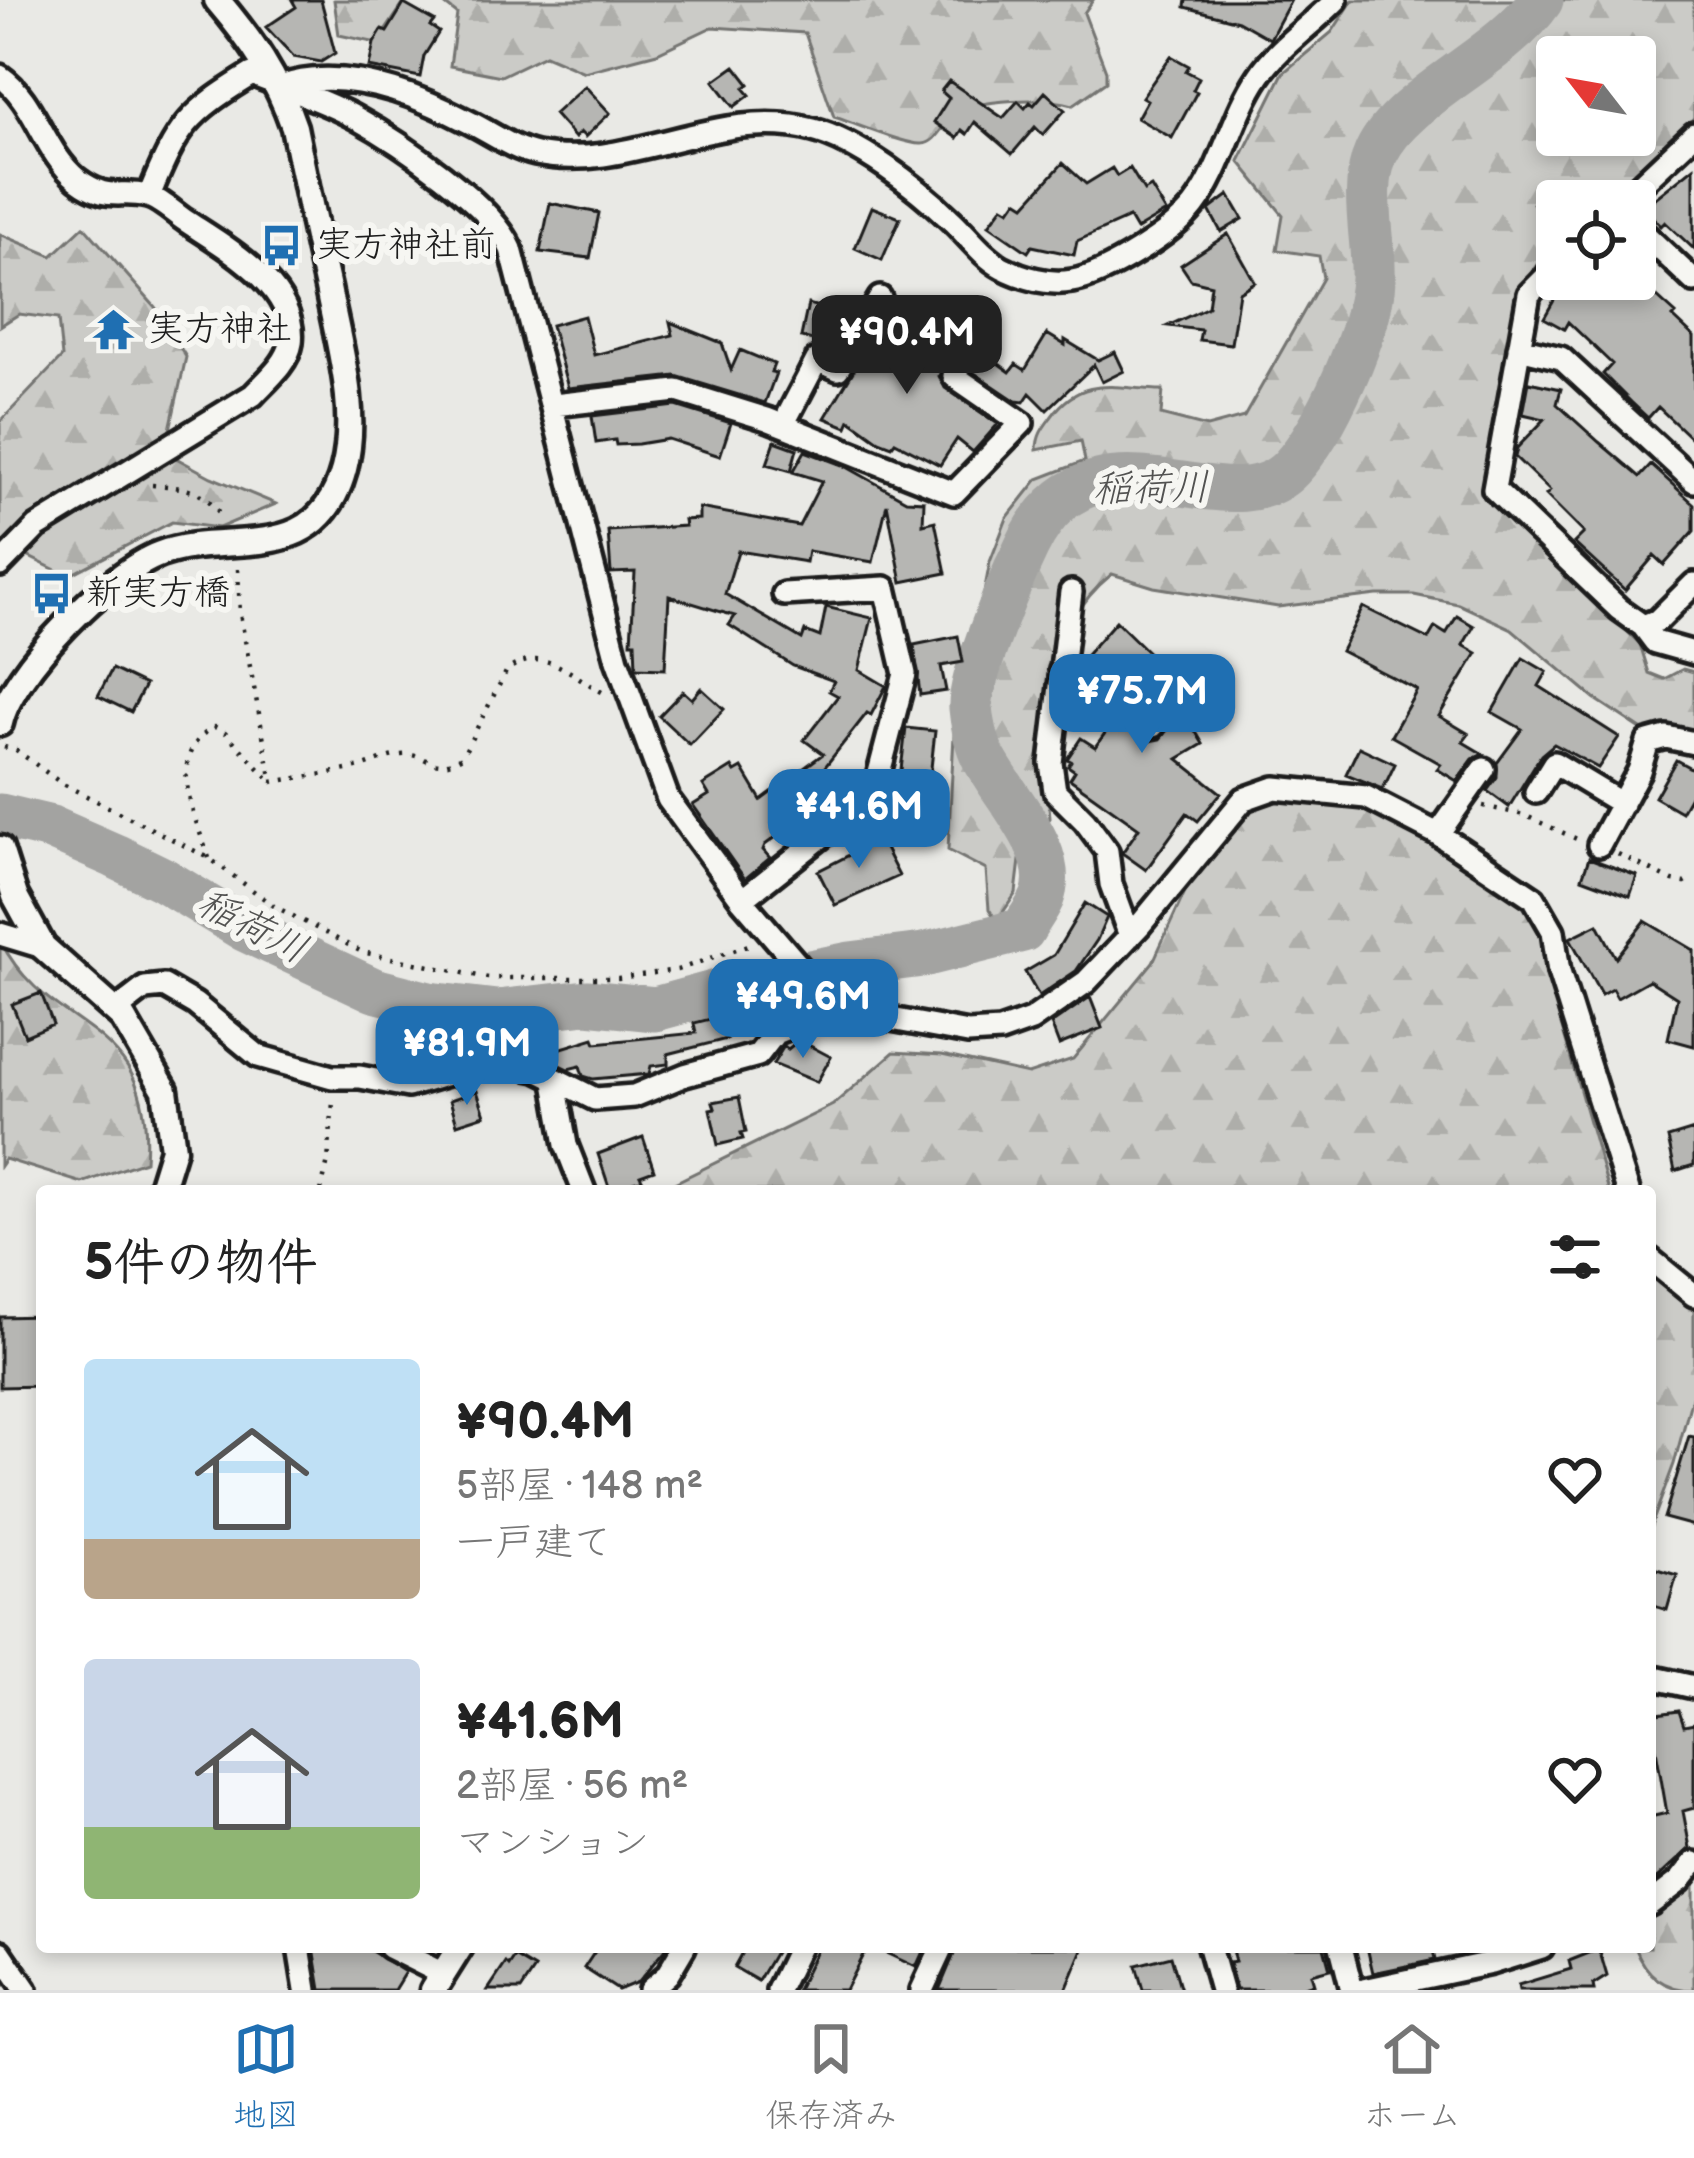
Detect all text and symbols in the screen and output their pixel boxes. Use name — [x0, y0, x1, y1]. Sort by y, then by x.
north arrow — [1536, 36, 1656, 156]
map controls — [1536, 36, 1656, 300]
button: locate — [1536, 180, 1656, 300]
bus stop icon: 実方神社前 — [259, 222, 305, 268]
place label: 実方神社前 — [316, 224, 496, 267]
pin: ¥90.4M — [809, 295, 1005, 397]
temple icon: 実方神社 — [91, 306, 137, 352]
place label: 実方神社 — [148, 308, 292, 351]
text: ¥90.4M — [839, 310, 975, 357]
water label: 稲荷川 — [1092, 464, 1210, 514]
bus stop icon: 新実方橋 — [29, 570, 75, 616]
place label: 新実方橋 — [86, 572, 230, 615]
pin: ¥75.7M — [1044, 654, 1240, 756]
text: ¥75.7M — [1076, 669, 1208, 716]
pin: ¥41.6M — [761, 769, 957, 871]
text: ¥41.6M — [795, 784, 923, 831]
water label: 稲荷川 — [189, 879, 315, 975]
pin: ¥49.6M — [705, 959, 901, 1061]
text: ¥49.6M — [735, 974, 871, 1021]
pin: ¥81.9M — [369, 1006, 565, 1108]
text: ¥81.9M — [403, 1021, 531, 1068]
icon: filters — [1542, 1224, 1608, 1290]
text: 5件の物件 — [84, 1233, 317, 1294]
text: ¥90.4M — [456, 1392, 634, 1453]
icon: home — [180, 1407, 324, 1551]
icon: heart — [1542, 1446, 1608, 1512]
text: 5部屋 · 148 m² — [456, 1463, 703, 1510]
text: 一戸建て — [456, 1520, 612, 1567]
text: ¥41.6M — [456, 1692, 624, 1753]
icon: home — [180, 1707, 324, 1851]
icon: heart — [1542, 1746, 1608, 1812]
text: 2部屋 · 56 m² — [456, 1763, 688, 1810]
text: マンション — [456, 1820, 649, 1867]
tab: 地図 — [233, 2016, 299, 2136]
tab: 保存済み — [765, 2016, 897, 2136]
tab: ホーム — [1363, 2016, 1461, 2136]

